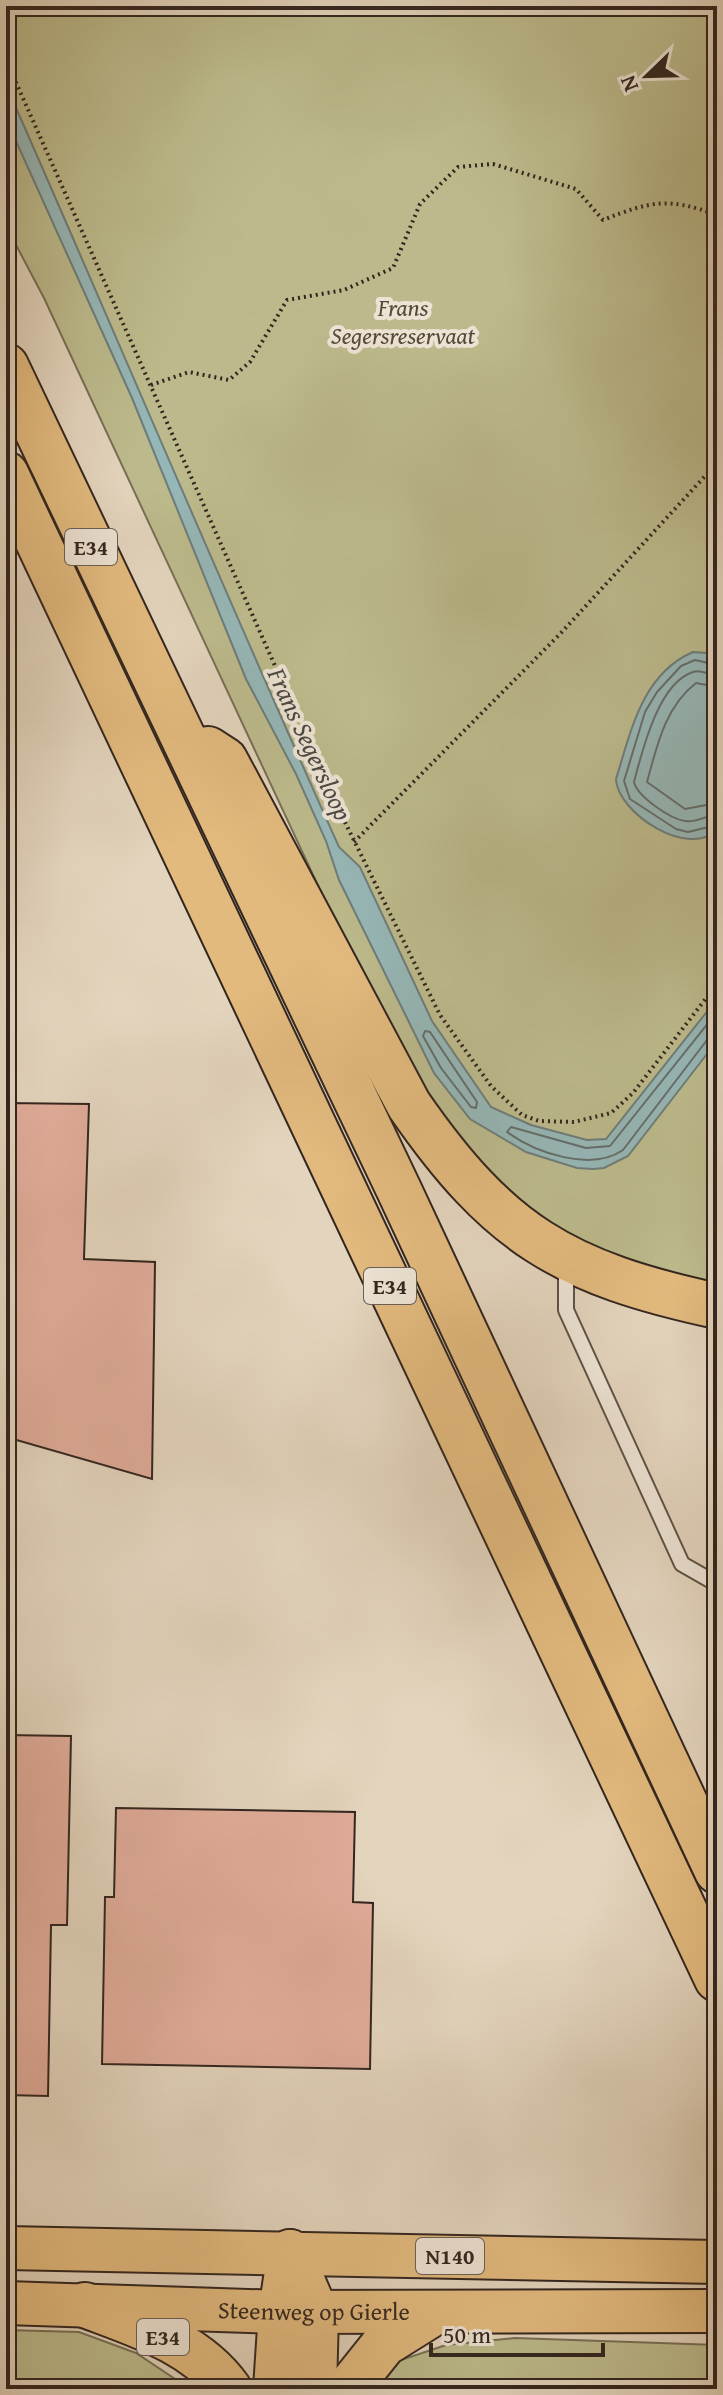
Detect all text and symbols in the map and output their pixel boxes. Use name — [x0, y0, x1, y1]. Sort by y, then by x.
north arrow — [607, 36, 687, 116]
text: N — [611, 71, 646, 97]
park label: Frans Segersreservaat — [331, 290, 476, 353]
road number: E34 — [65, 529, 117, 565]
water label: Frans Segersloop — [258, 660, 363, 827]
road number: E34 — [364, 1268, 416, 1304]
road number: N140 — [416, 2238, 484, 2274]
street label: Steenweg op Gierle — [217, 2292, 410, 2329]
scale bar — [431, 2307, 603, 2357]
text: 50 m — [443, 2317, 491, 2352]
road number: E34 — [137, 2319, 189, 2355]

